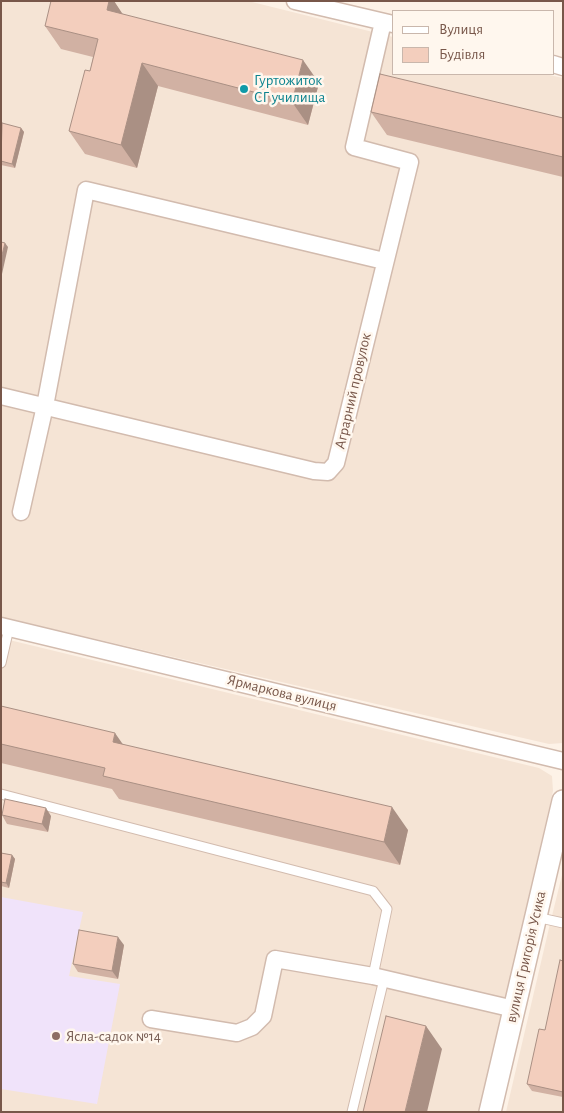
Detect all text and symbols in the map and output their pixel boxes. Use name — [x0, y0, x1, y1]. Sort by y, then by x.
legend — [392, 10, 554, 75]
text: Вулиця — [439, 22, 483, 37]
text: Будівля — [439, 47, 485, 62]
place label: Гуртожиток СГ училища — [254, 71, 325, 106]
marker: Гуртожиток СГ училища — [238, 83, 250, 95]
street label: Аграрний провулок — [331, 331, 375, 451]
street label: Ярмаркова вулиця — [225, 671, 339, 715]
street label: вулиця Григорія Усика — [502, 889, 550, 1025]
place label: Ясла-садок №14 — [66, 1027, 161, 1045]
marker: Ясла-садок №14 — [50, 1030, 62, 1042]

